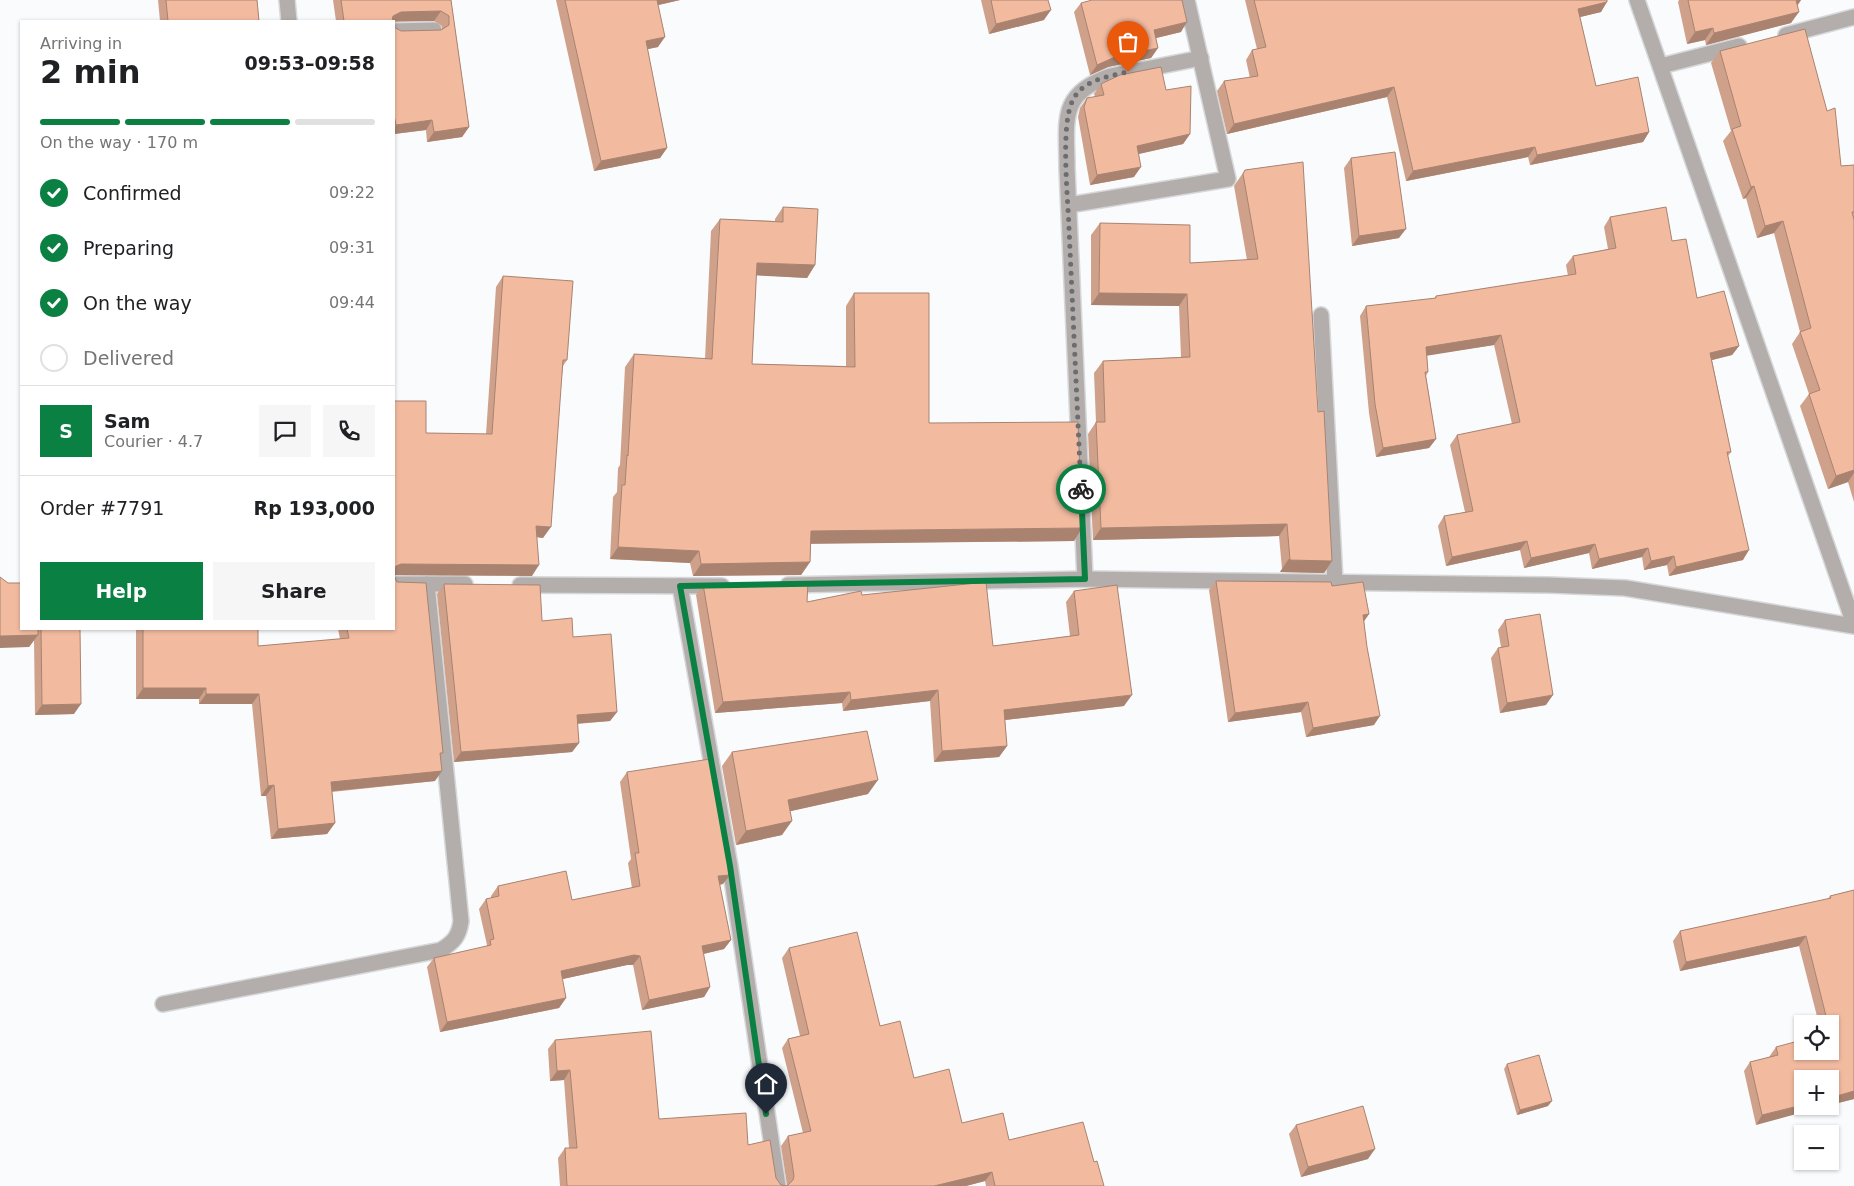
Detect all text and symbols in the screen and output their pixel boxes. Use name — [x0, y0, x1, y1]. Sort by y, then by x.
pin — [1107, 21, 1149, 72]
icon: bag — [1114, 28, 1142, 56]
text: Arriving in — [40, 34, 122, 53]
text: 09:53–09:58 — [245, 52, 375, 74]
text: 2 min — [40, 53, 141, 91]
text: On the way · 170 m — [40, 133, 198, 152]
icon: check — [40, 179, 68, 207]
text: Confirmed — [83, 182, 182, 204]
text: 09:22 — [329, 183, 375, 202]
icon: check — [40, 234, 68, 262]
text: Preparing — [83, 237, 174, 259]
text: 09:31 — [329, 238, 375, 257]
icon: check — [40, 289, 68, 317]
text: On the way — [83, 292, 192, 314]
text: 09:44 — [329, 293, 375, 312]
text: Delivered — [83, 347, 174, 369]
button: chat — [259, 405, 311, 457]
button: phone — [323, 405, 375, 457]
text: Sam — [104, 410, 150, 432]
text: S — [59, 420, 73, 442]
text: Courier · 4.7 — [104, 432, 203, 451]
courier — [1056, 464, 1106, 514]
icon: bike — [1067, 475, 1095, 503]
text: Order #7791 — [40, 497, 164, 519]
text: Rp 193,000 — [254, 497, 375, 519]
button: Help — [40, 562, 203, 620]
button: Share — [213, 562, 375, 620]
map controls — [1794, 1015, 1839, 1170]
button: locate — [1794, 1015, 1839, 1060]
pin — [745, 1063, 787, 1114]
icon: home — [752, 1070, 780, 1098]
button: + — [1794, 1070, 1839, 1115]
button: − — [1794, 1125, 1839, 1170]

